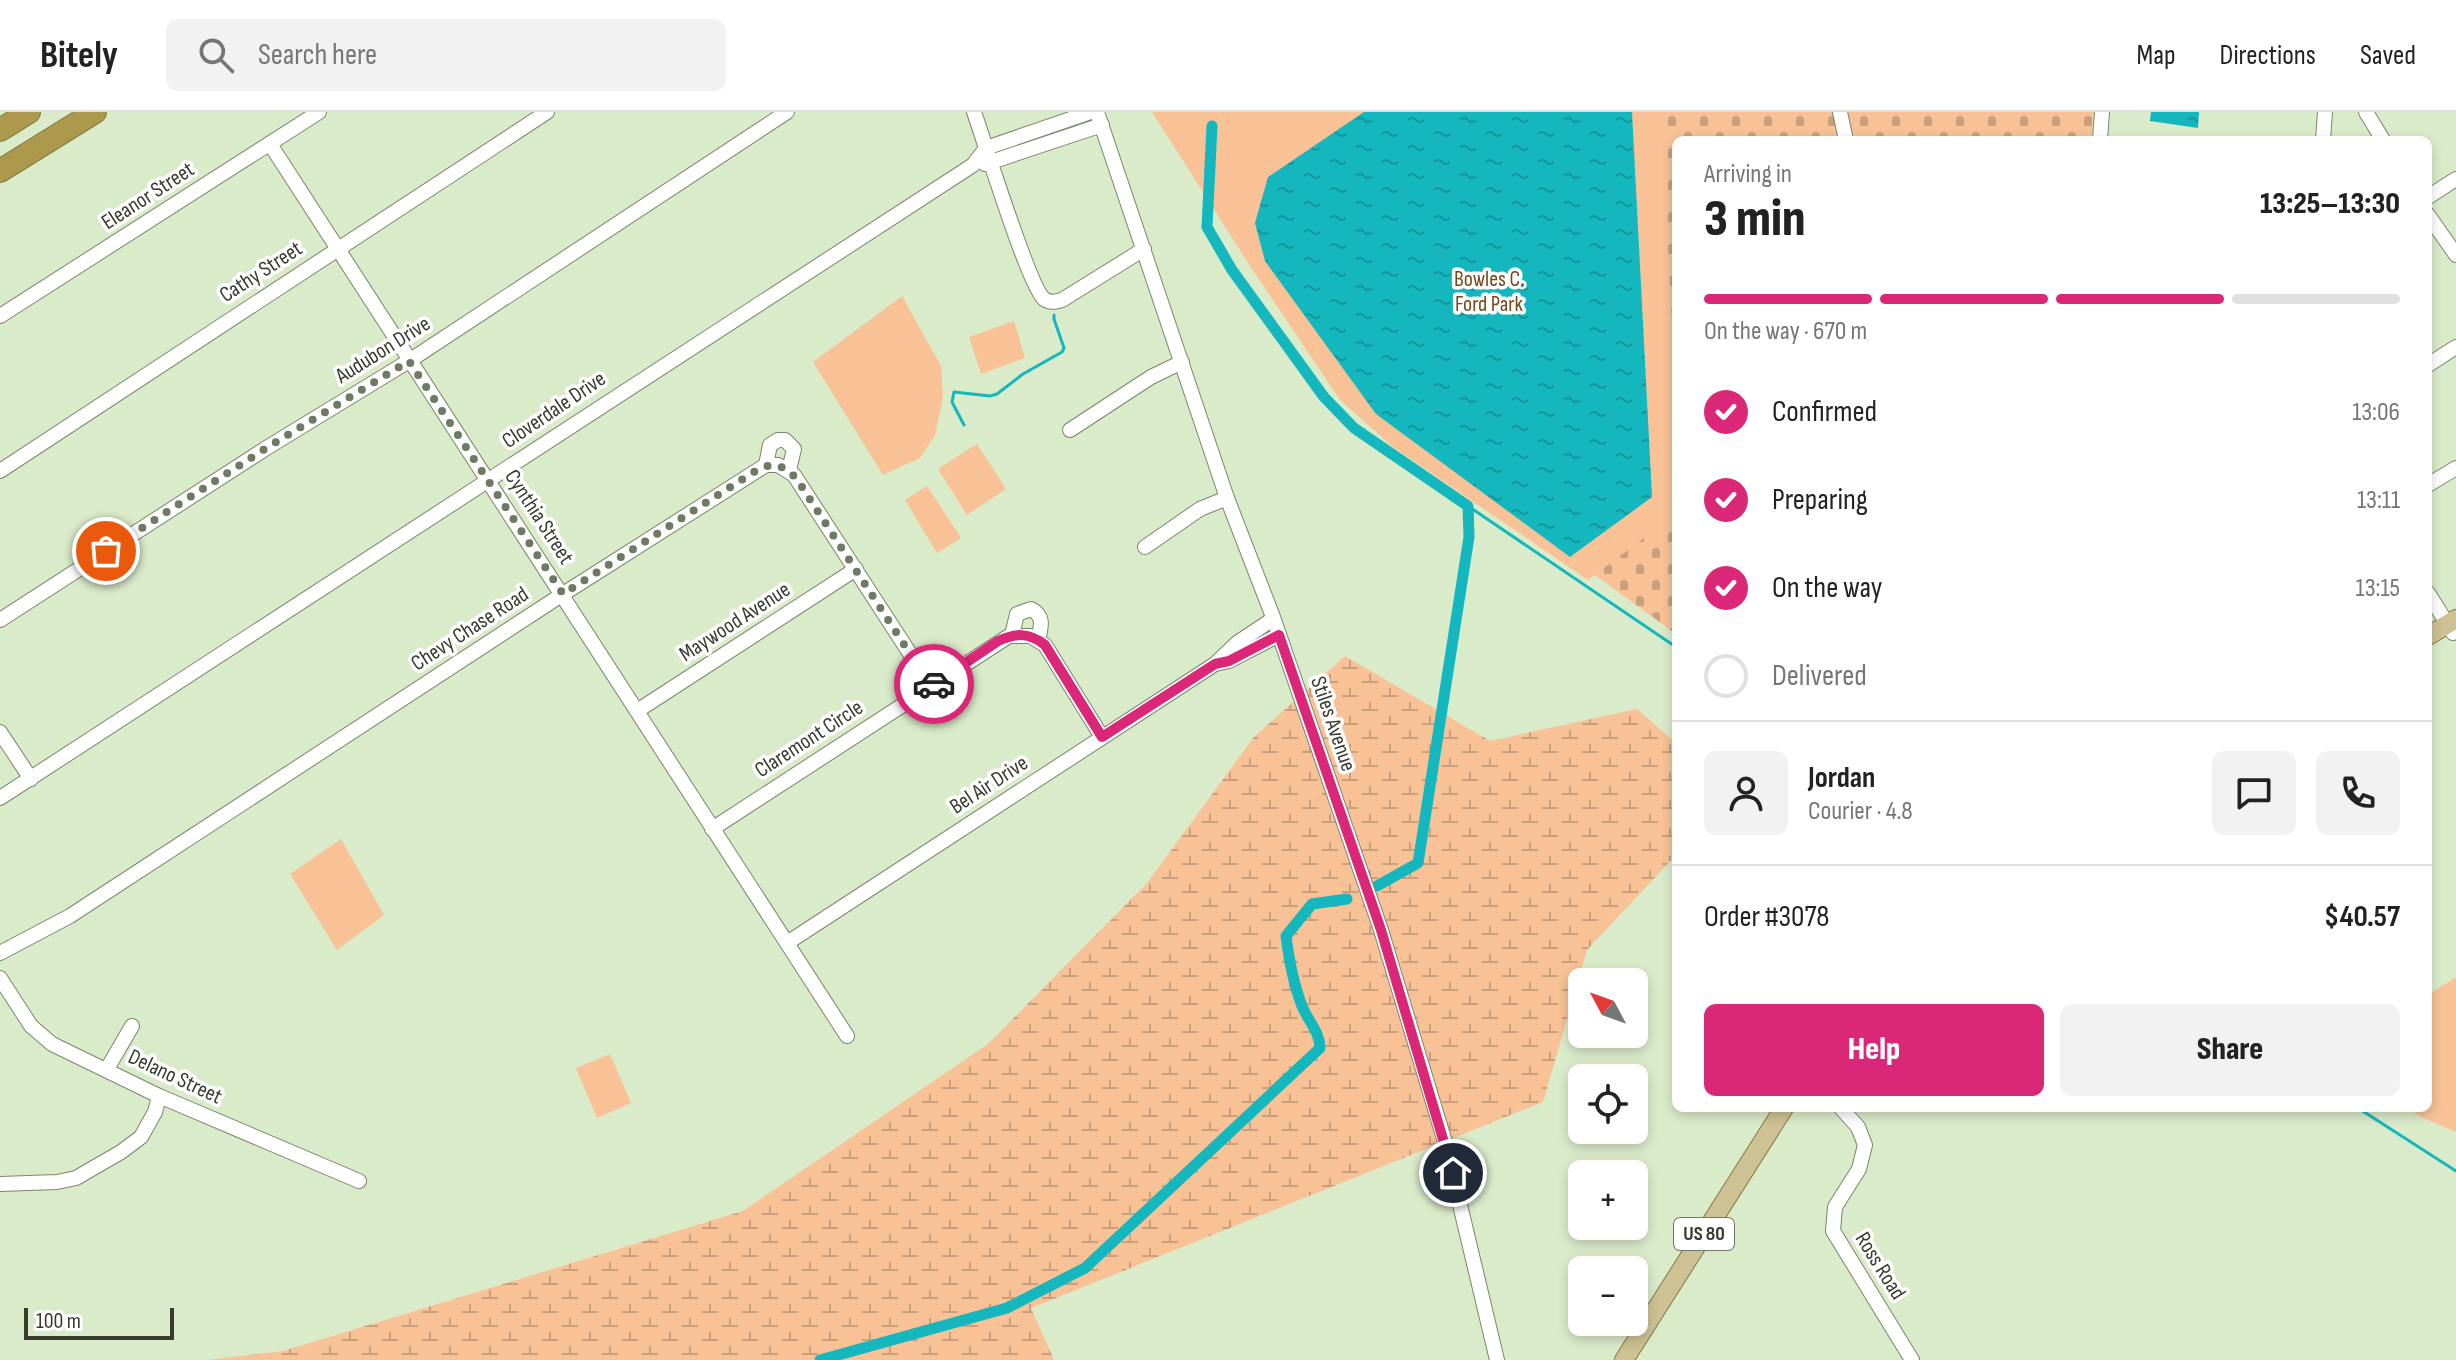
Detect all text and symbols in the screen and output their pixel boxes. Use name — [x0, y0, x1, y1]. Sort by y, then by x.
search box — [166, 19, 726, 91]
text: Bitely — [40, 33, 118, 78]
icon: search — [194, 33, 238, 77]
text: Search here — [258, 37, 377, 73]
text: Map — [2137, 39, 2176, 72]
text: Directions — [2220, 39, 2316, 72]
text: Saved — [2360, 39, 2416, 72]
street label: Eleanor Street — [97, 156, 200, 236]
text: Arriving in — [1704, 159, 1792, 190]
text: 13:25–13:30 — [2260, 186, 2400, 222]
text: 3 min — [1704, 188, 1806, 251]
street label: Cathy Street — [215, 235, 308, 309]
park label: Bowles C. Ford Park — [1454, 266, 1524, 318]
street label: Audubon Drive — [330, 310, 435, 390]
text: On the way · 670 m — [1704, 316, 1867, 347]
street label: Cloverdale Drive — [497, 365, 611, 455]
icon: check — [1704, 390, 1748, 434]
text: Confirmed — [1772, 394, 1877, 430]
text: 13:06 — [2352, 397, 2400, 428]
street label: Cynthia Street — [498, 465, 580, 570]
icon: check — [1704, 478, 1748, 522]
text: Preparing — [1772, 482, 1868, 518]
text: 13:11 — [2357, 485, 2400, 516]
pin — [72, 517, 140, 585]
icon: bag — [84, 529, 128, 573]
icon: check — [1704, 566, 1748, 610]
text: On the way — [1772, 570, 1882, 606]
text: 13:15 — [2356, 573, 2400, 604]
street label: Maywood Avenue — [674, 576, 796, 668]
street label: Chevy Chase Road — [406, 581, 534, 677]
courier — [894, 644, 974, 724]
text: Delivered — [1772, 658, 1867, 694]
icon: car — [912, 662, 956, 706]
street label: Stiles Avenue — [1304, 673, 1362, 775]
street label: Claremont Circle — [750, 694, 868, 784]
street label: Bel Air Drive — [945, 750, 1033, 820]
button: person — [1704, 751, 1788, 835]
button: chat — [2212, 751, 2296, 835]
button: phone — [2316, 751, 2400, 835]
text: Jordan — [1808, 760, 1875, 796]
text: Courier · 4.8 — [1808, 796, 1913, 827]
text: Order #3078 — [1704, 899, 1829, 935]
text: $40.57 — [2324, 899, 2400, 935]
north arrow — [1568, 968, 1648, 1048]
map controls — [1568, 968, 1648, 1336]
button: Help — [1704, 1004, 2044, 1096]
button: Share — [2060, 1004, 2400, 1096]
street label: Delano Street — [124, 1043, 227, 1111]
button: locate — [1568, 1064, 1648, 1144]
pin — [1419, 1139, 1487, 1207]
icon: home — [1431, 1151, 1475, 1195]
button: + — [1568, 1160, 1648, 1240]
road number: US 80 — [1674, 1218, 1734, 1250]
street label: Ross Road — [1849, 1227, 1911, 1305]
button: − — [1568, 1256, 1648, 1336]
scale bar — [24, 1304, 174, 1340]
text: 100 m — [36, 1308, 81, 1335]

